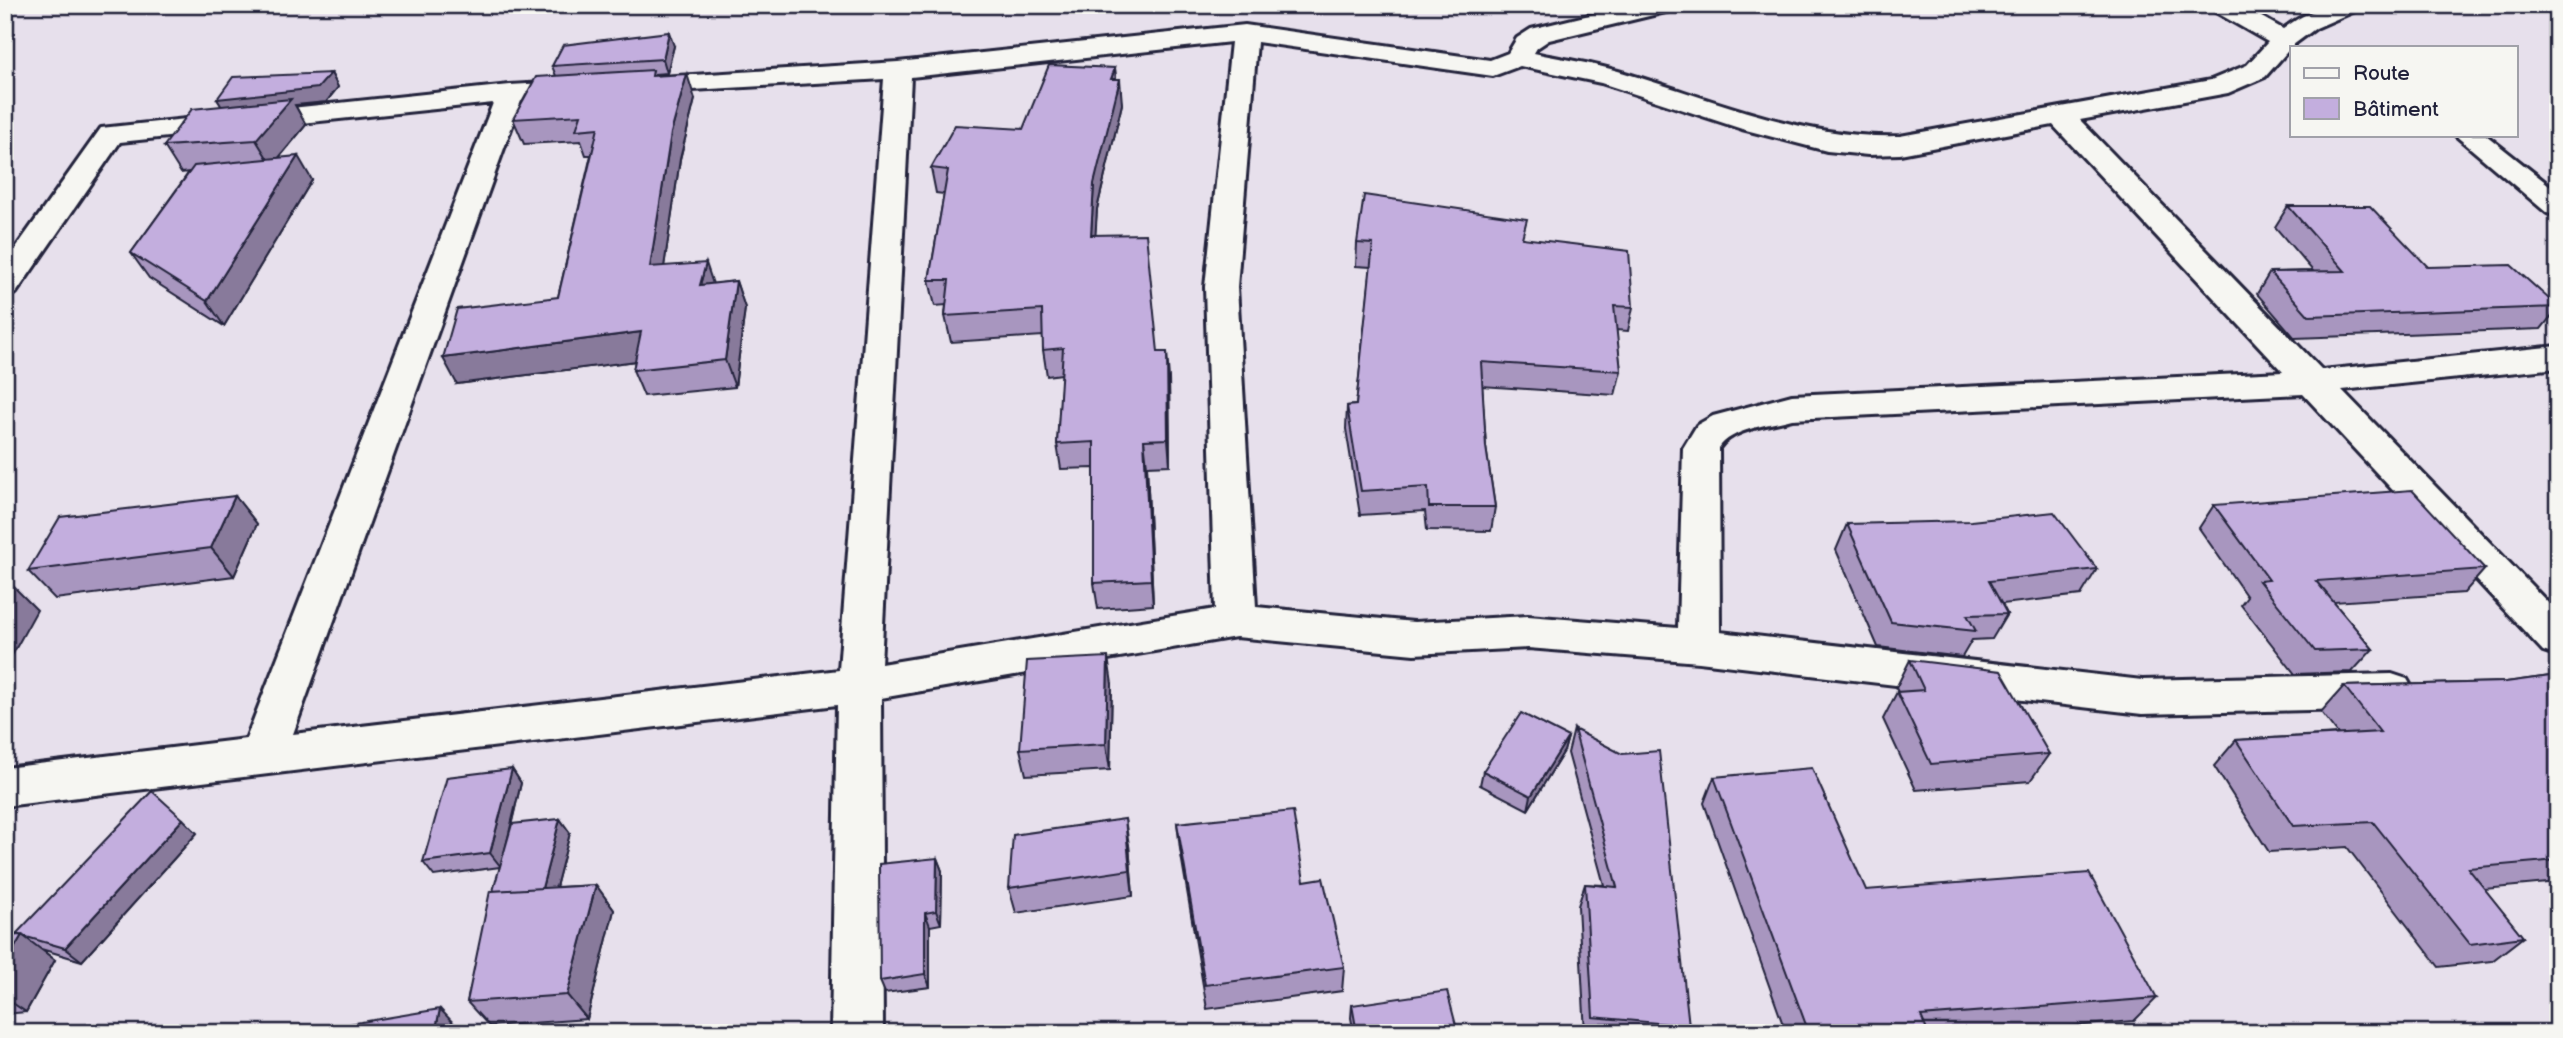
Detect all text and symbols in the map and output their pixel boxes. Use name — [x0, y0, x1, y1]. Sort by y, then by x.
legend — [2290, 46, 2518, 136]
text: Route — [2353, 61, 2410, 86]
text: Bâtiment — [2353, 97, 2439, 122]

